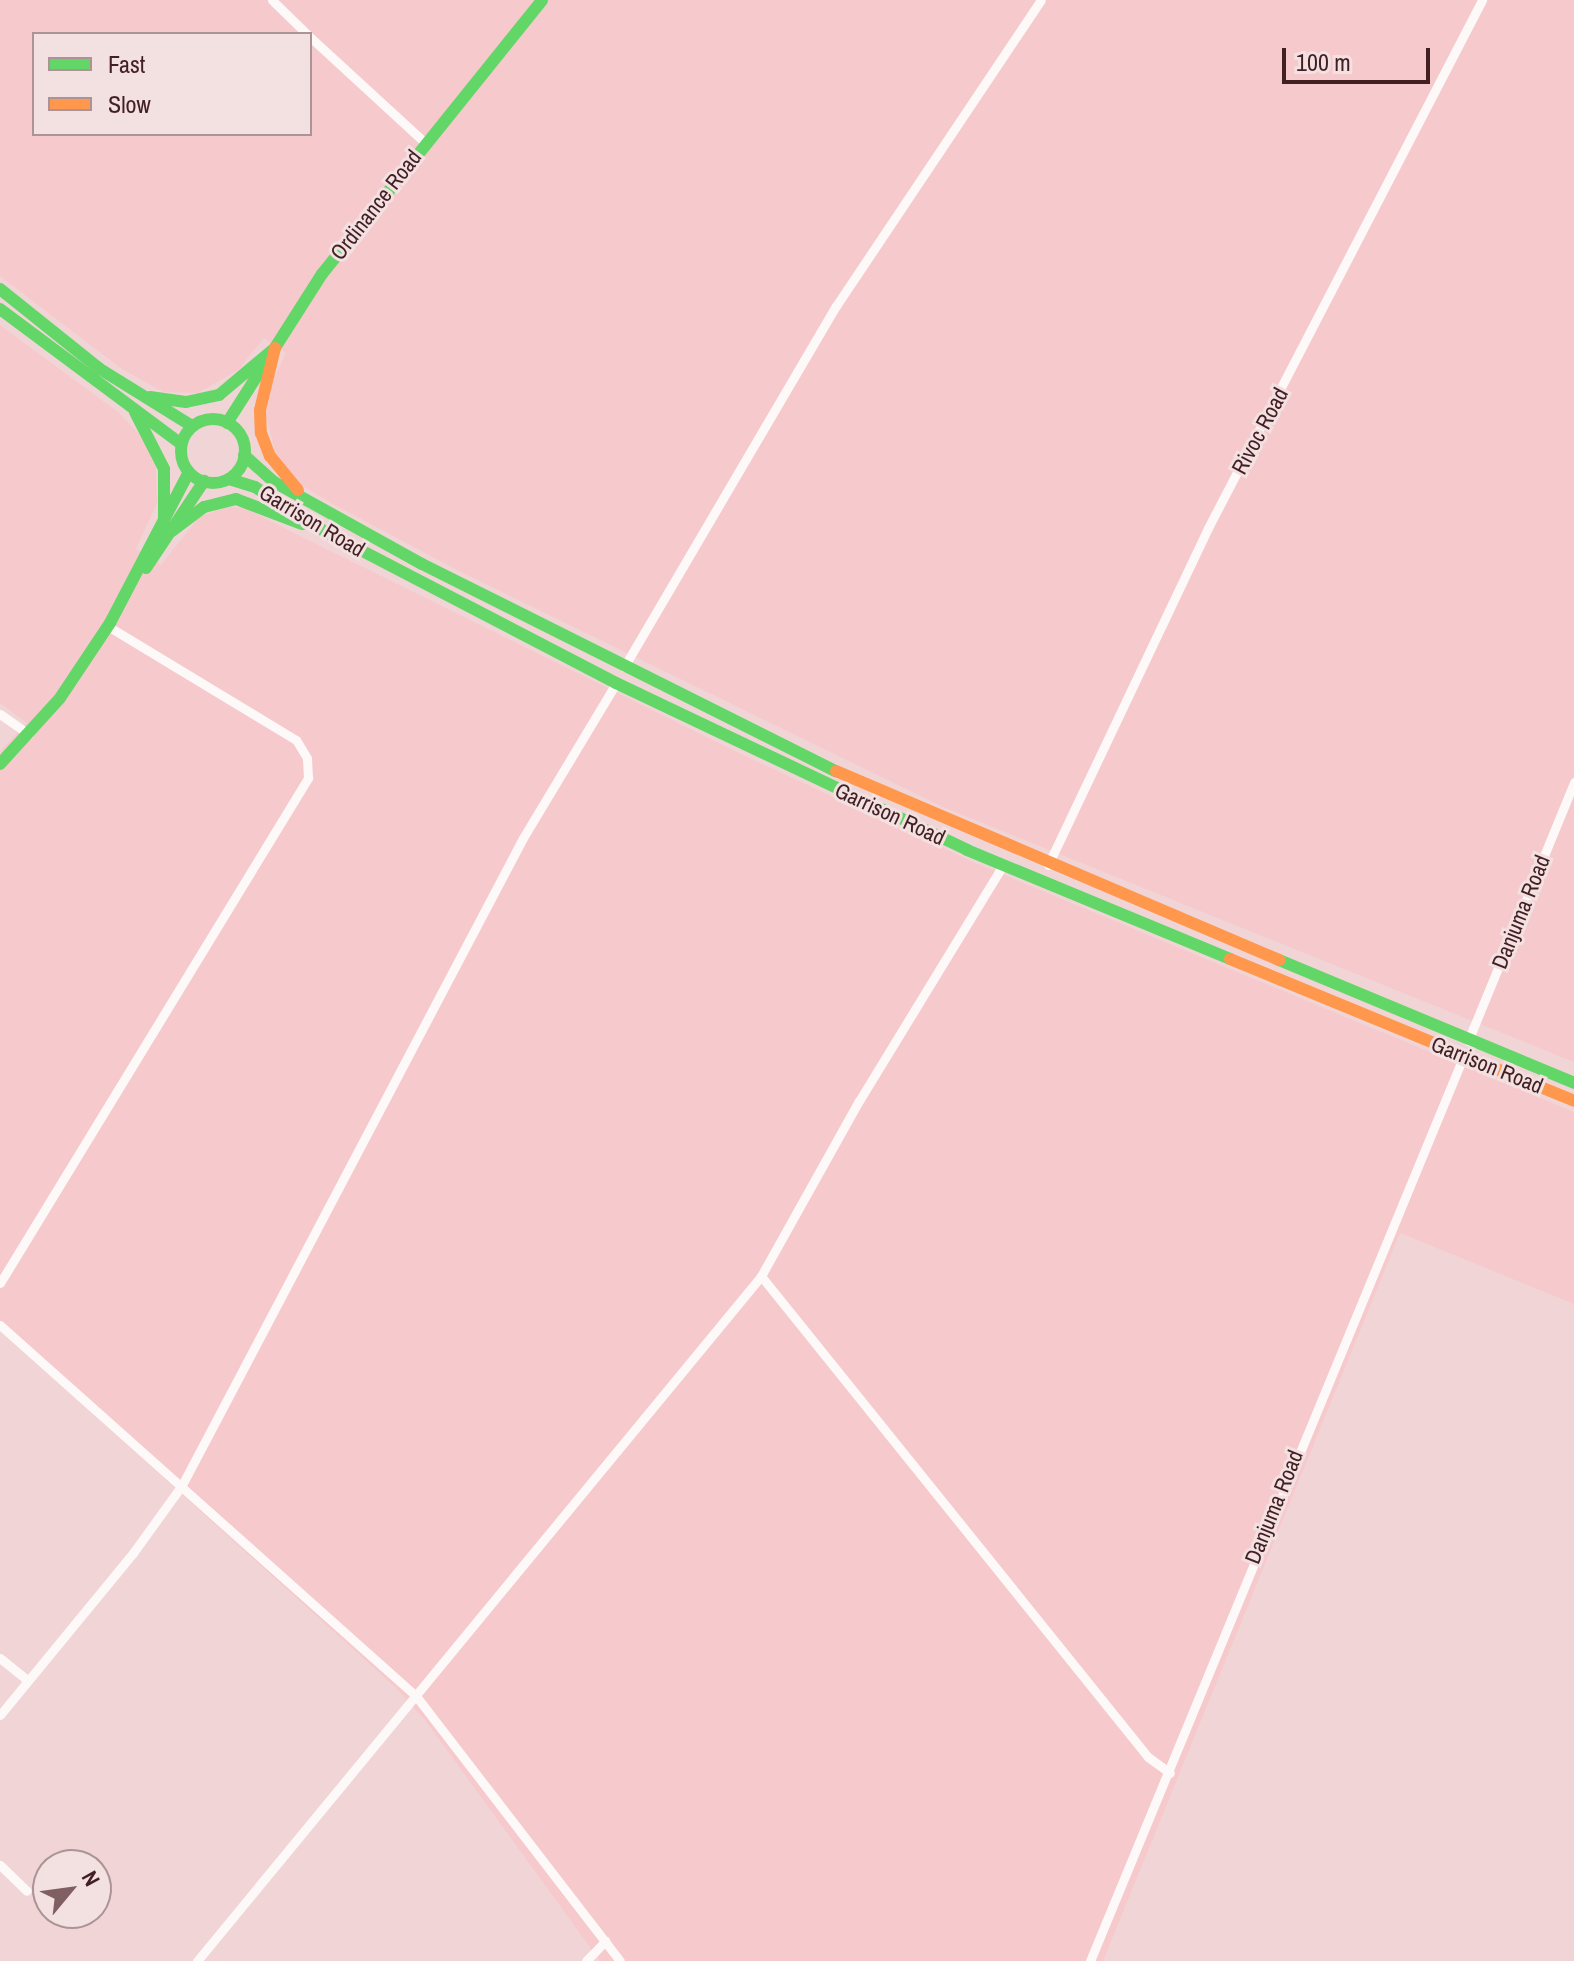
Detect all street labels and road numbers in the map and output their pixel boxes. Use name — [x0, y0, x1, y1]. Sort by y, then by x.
street label: Ordinance Road — [325, 145, 427, 265]
street label: Rivoc Road — [1226, 383, 1294, 479]
street label: Garrison Road — [254, 479, 370, 563]
street label: Garrison Road — [831, 777, 949, 851]
street label: Danjuma Road — [1486, 851, 1556, 973]
street label: Garrison Road — [1427, 1031, 1547, 1099]
street label: Danjuma Road — [1239, 1446, 1309, 1568]

